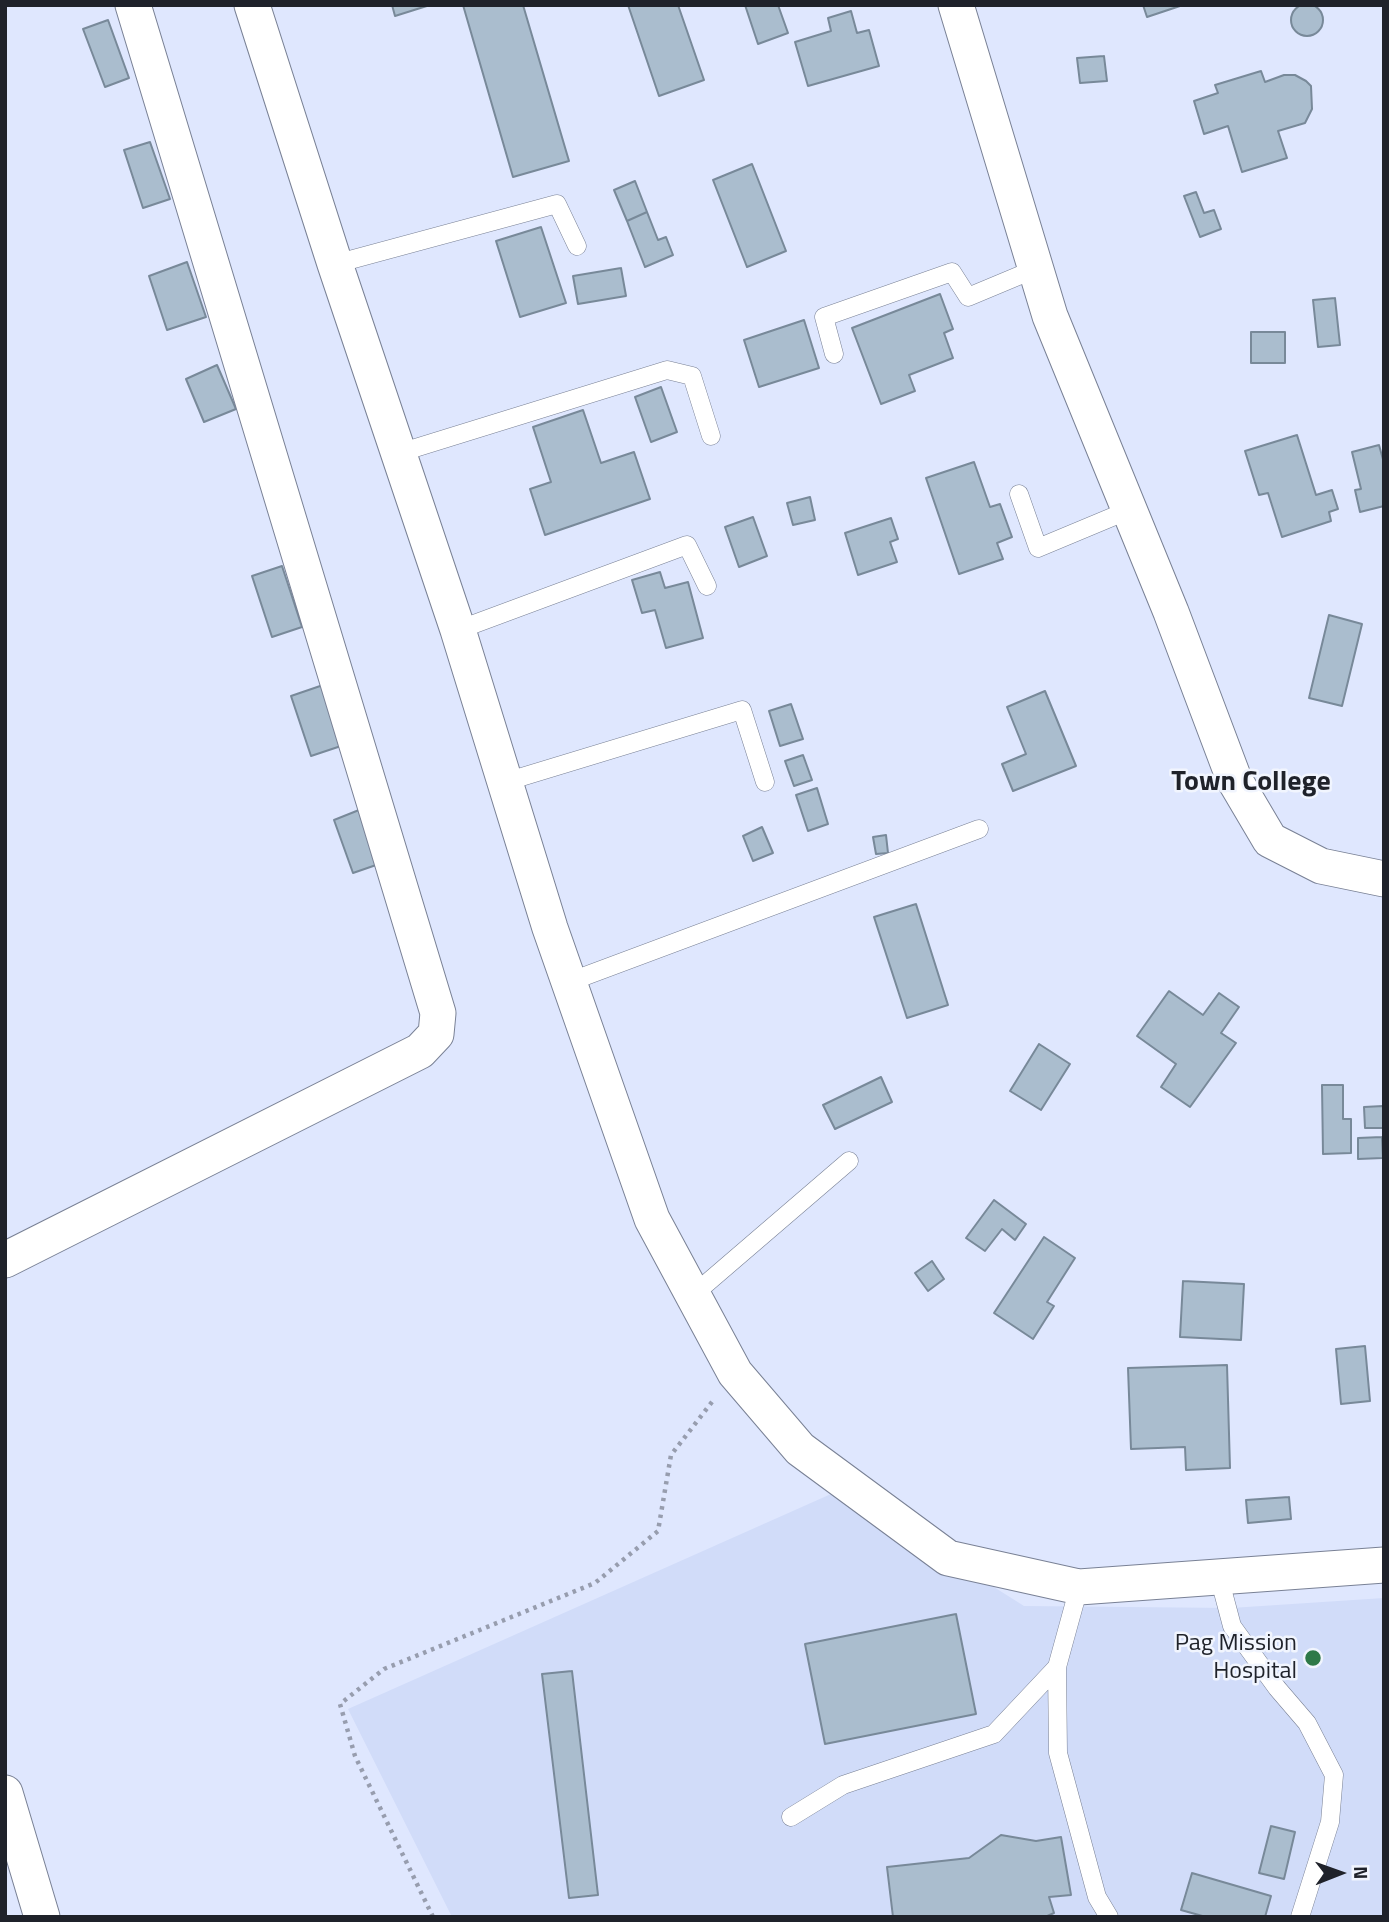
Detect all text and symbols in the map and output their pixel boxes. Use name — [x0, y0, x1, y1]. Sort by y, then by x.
district label: Town College — [1171, 766, 1331, 800]
place label: Pag Mission Hospital — [1175, 1630, 1297, 1686]
marker: Pag Mission Hospital — [1303, 1648, 1323, 1668]
north arrow — [1305, 1838, 1375, 1908]
text: N — [1347, 1866, 1376, 1879]

